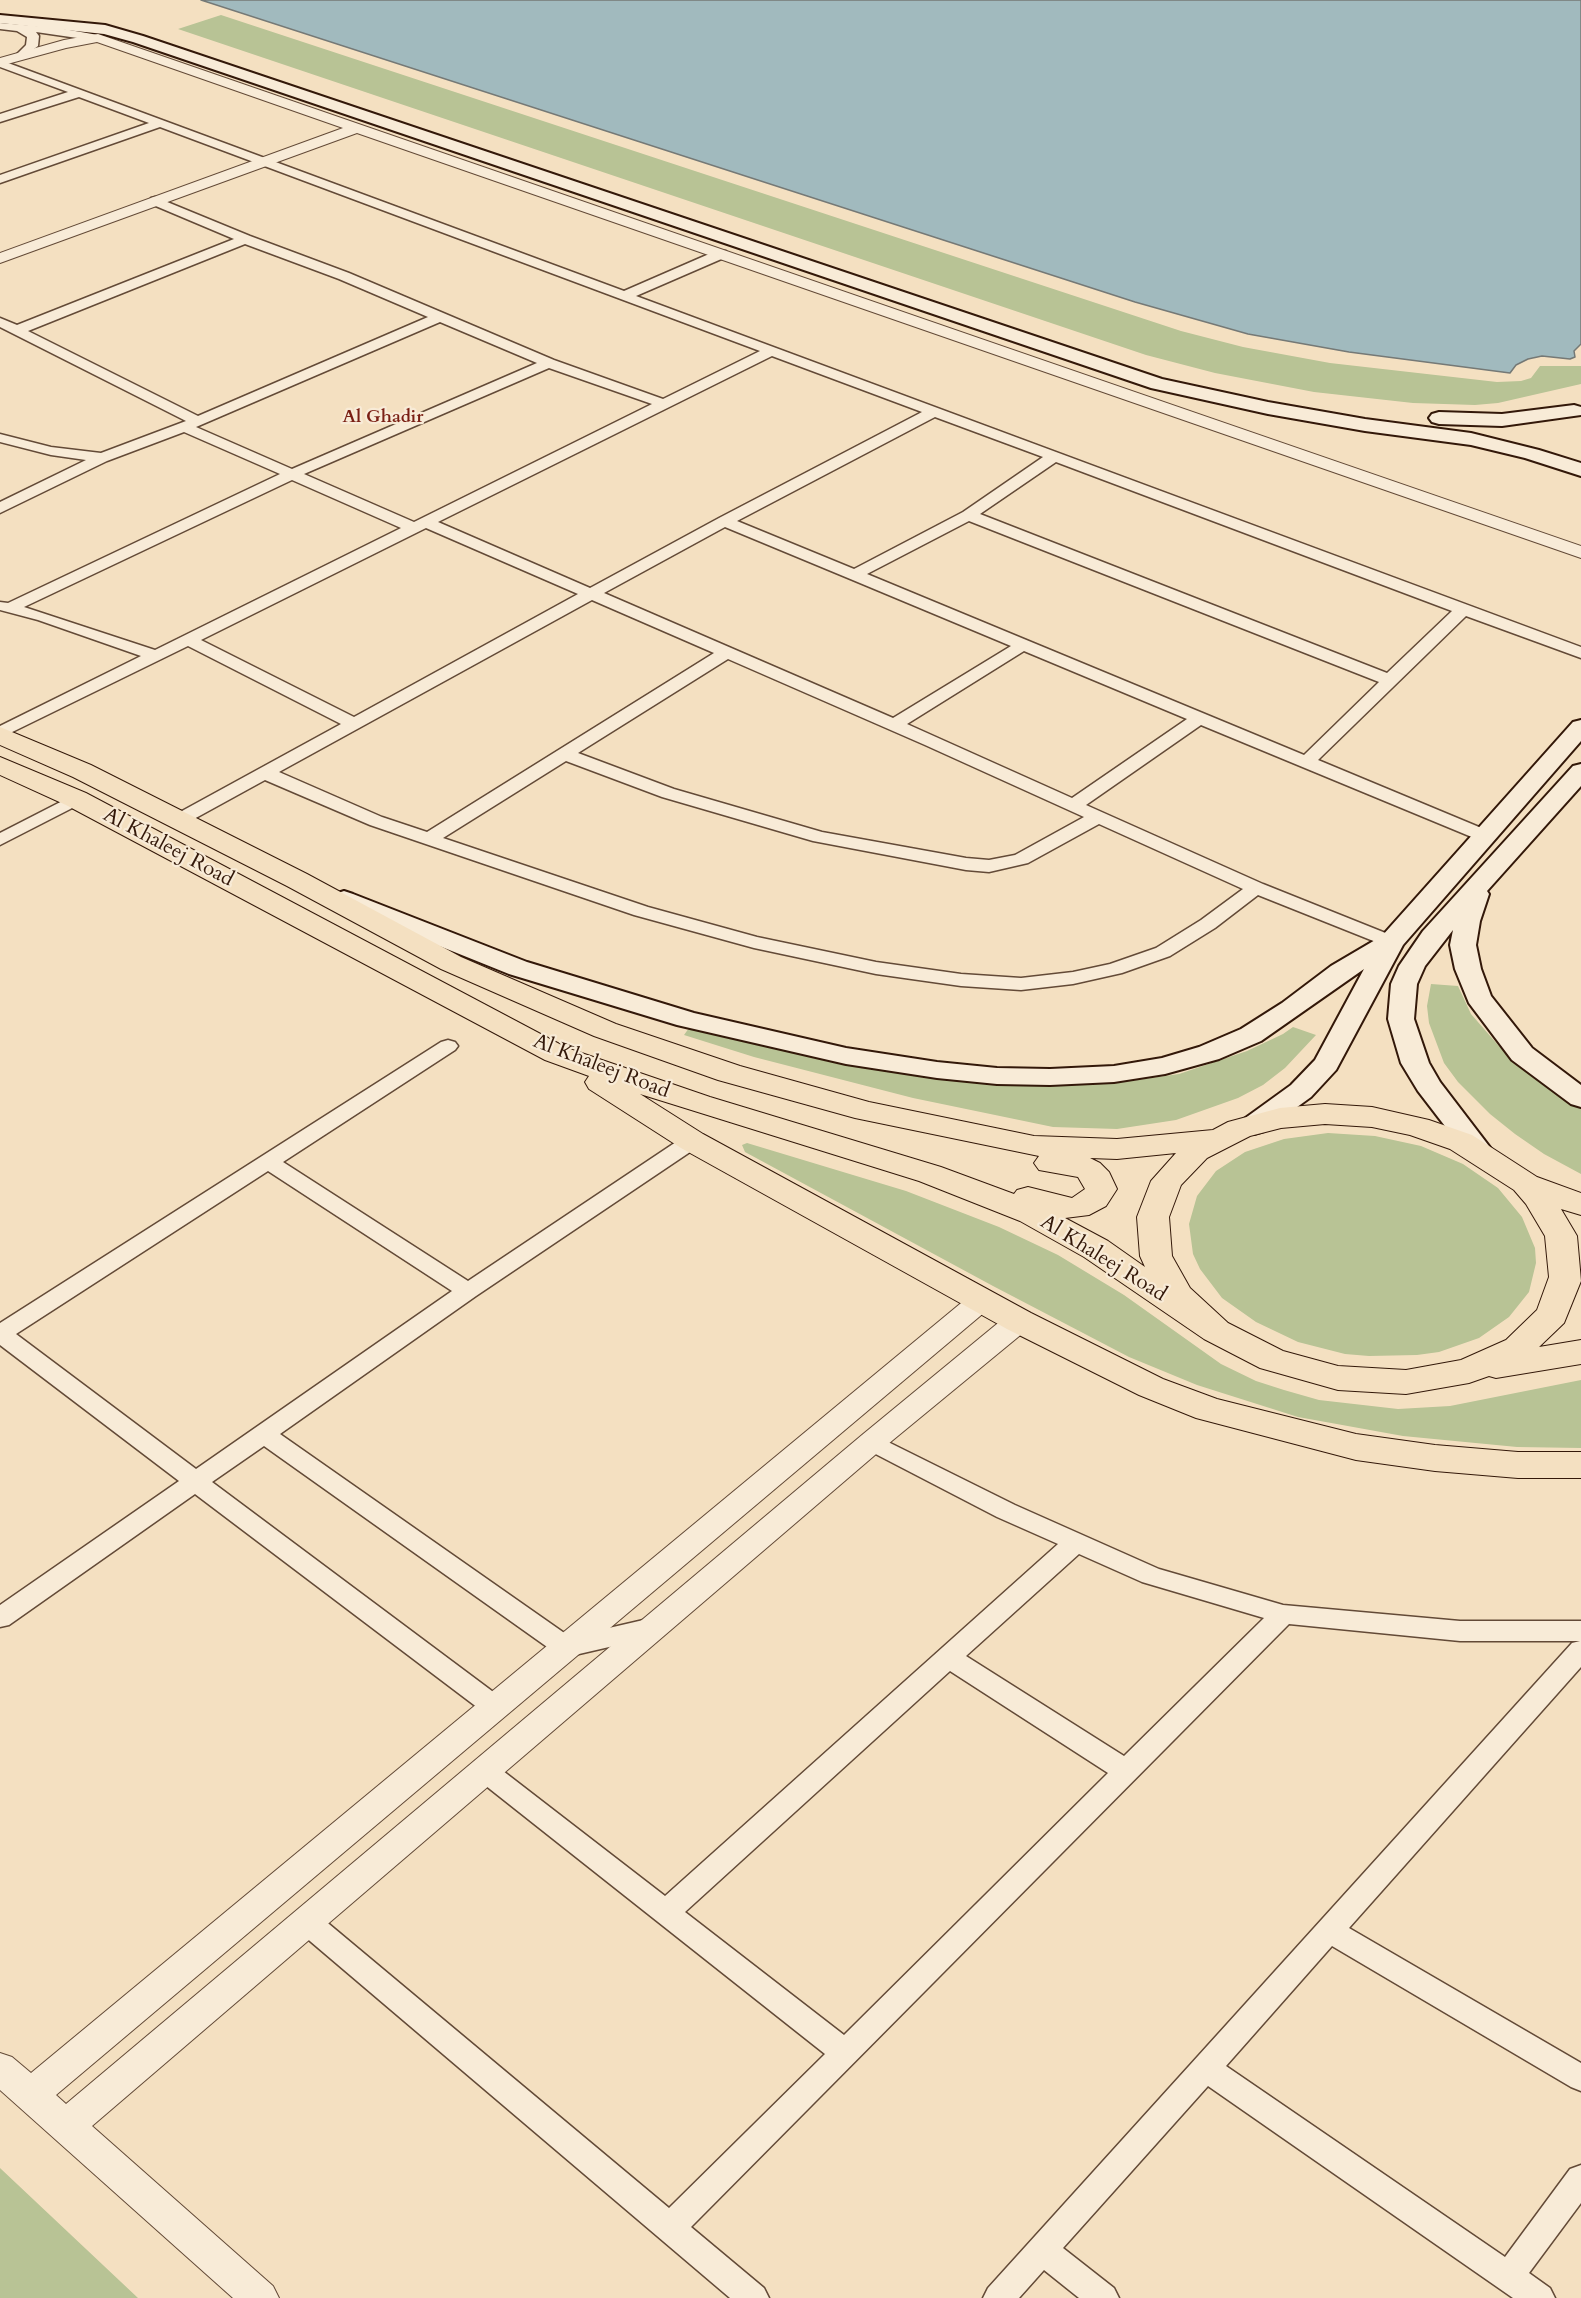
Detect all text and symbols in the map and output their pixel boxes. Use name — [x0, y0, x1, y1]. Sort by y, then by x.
district label: Al Ghadir — [342, 407, 424, 429]
street label: Al Khaleej Road — [98, 803, 238, 893]
street label: Al Khaleej Road — [529, 1029, 673, 1105]
street label: Al Khaleej Road — [1035, 1210, 1171, 1308]

